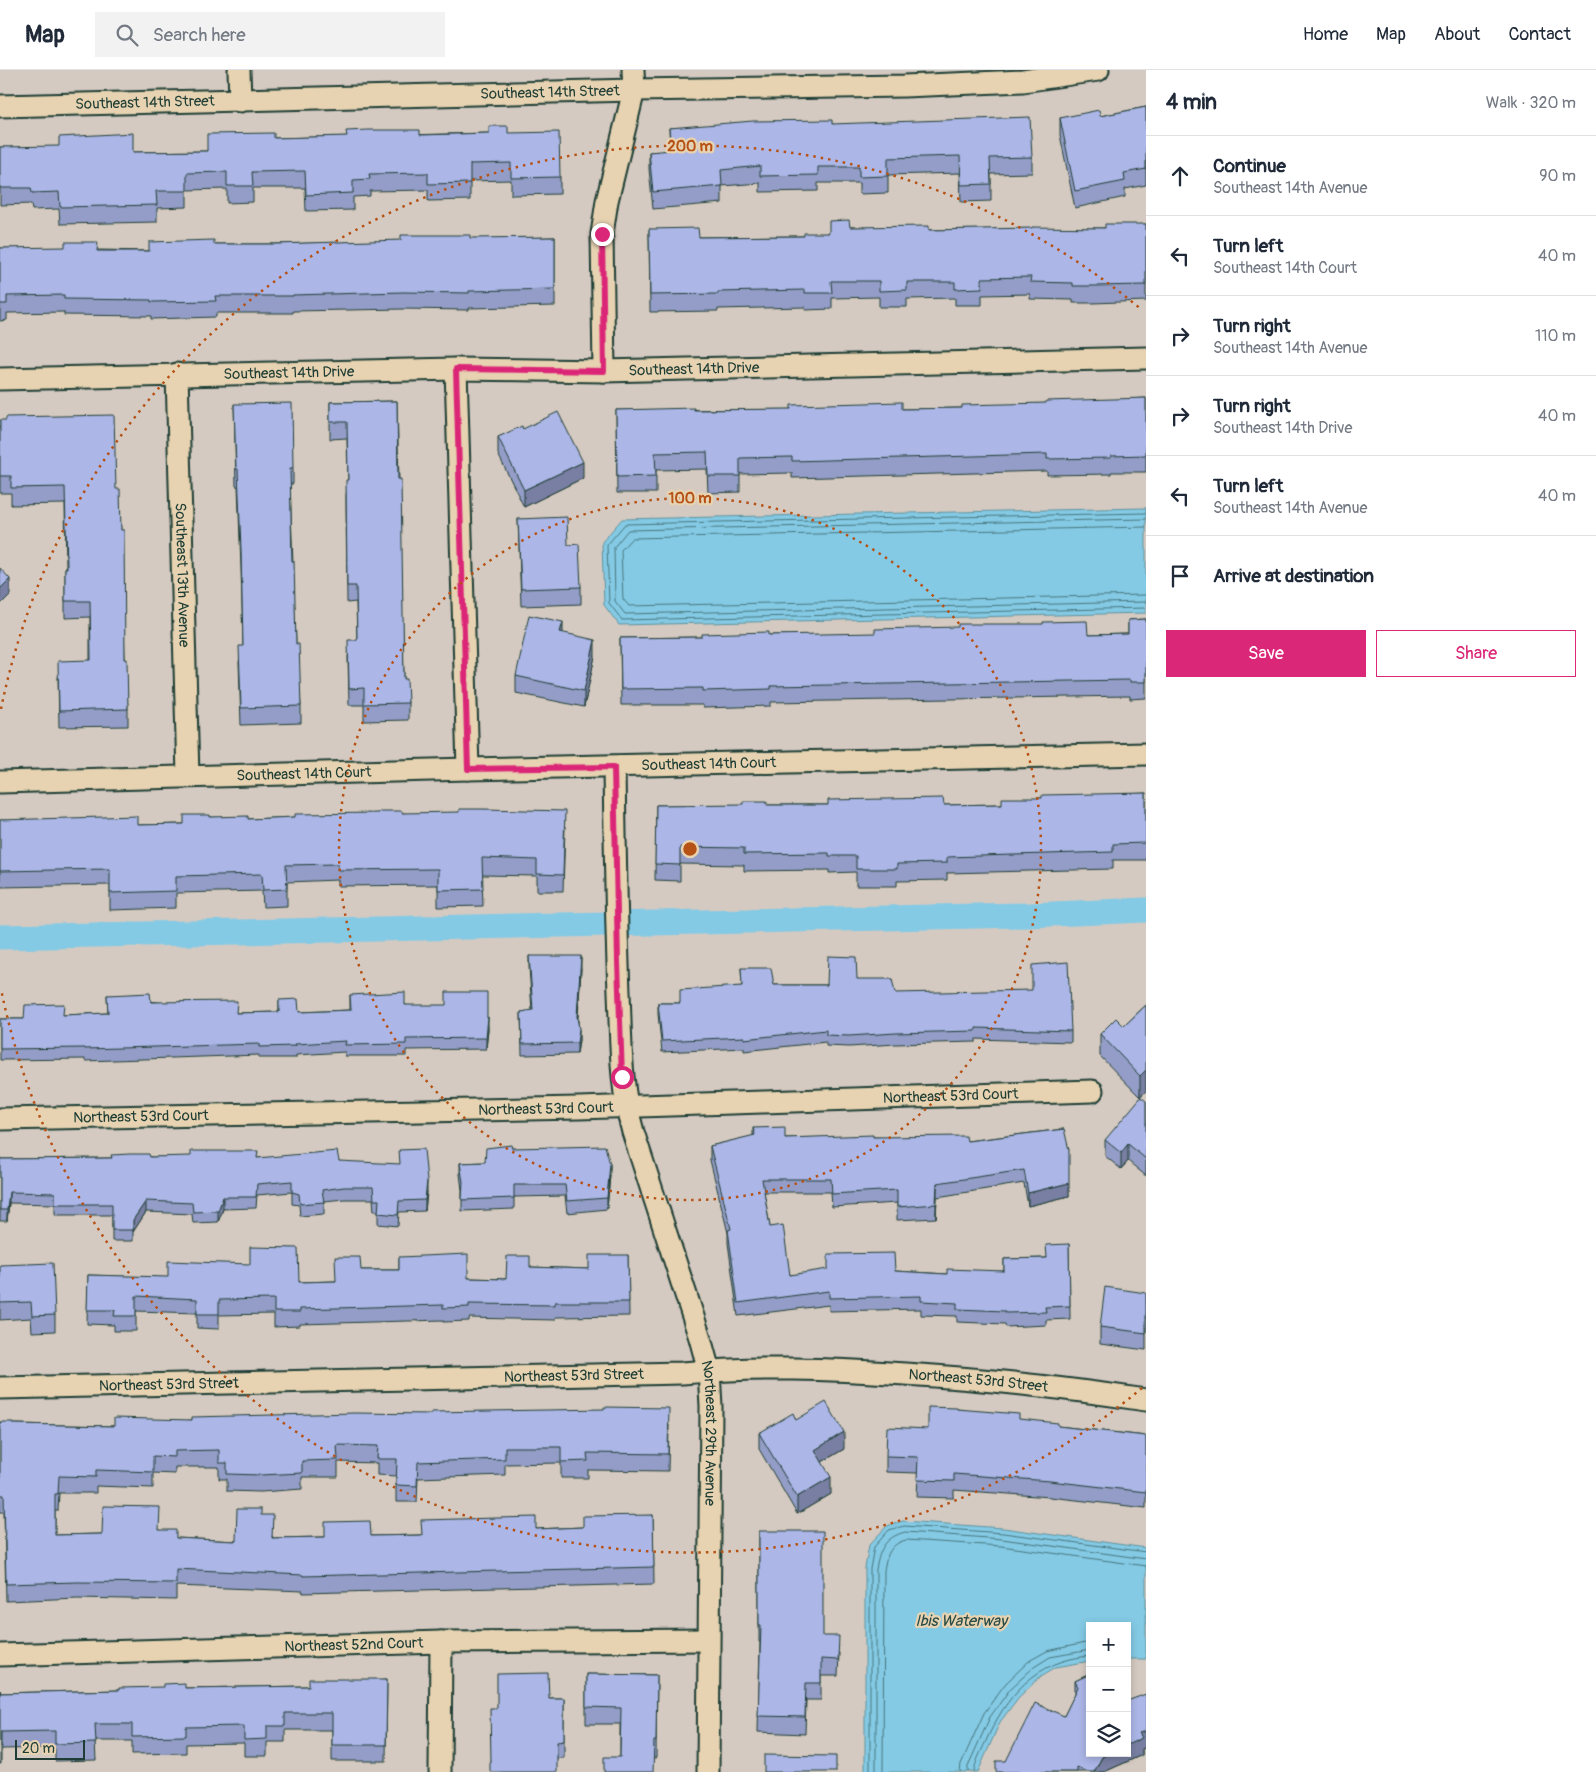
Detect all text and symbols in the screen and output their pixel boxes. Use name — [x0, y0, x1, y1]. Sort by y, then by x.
search box — [95, 12, 445, 57]
text: Map — [25, 20, 65, 49]
icon: search — [113, 21, 141, 49]
text: Search here — [153, 23, 246, 47]
text: Home — [1303, 23, 1348, 46]
text: Map — [1376, 23, 1406, 46]
text: About — [1434, 23, 1480, 46]
text: Contact — [1508, 23, 1571, 46]
street label: Southeast 14th Street — [480, 81, 621, 104]
text: 4 min — [1166, 89, 1217, 116]
street label: Southeast 14th Street — [75, 92, 216, 114]
text: Walk · 320 m — [1486, 93, 1576, 113]
text: 200 m — [667, 137, 713, 156]
text: Continue — [1213, 154, 1286, 178]
icon: ahead — [1166, 162, 1194, 190]
text: 90 m — [1539, 166, 1576, 186]
text: Southeast 14th Avenue — [1213, 178, 1367, 198]
route end — [591, 223, 614, 246]
text: Turn left — [1213, 234, 1283, 258]
icon: left — [1166, 242, 1194, 270]
text: 40 m — [1538, 246, 1576, 266]
text: Southeast 14th Court — [1213, 258, 1357, 278]
text: Turn right — [1213, 314, 1291, 338]
icon: right — [1166, 322, 1194, 350]
text: 110 m — [1535, 326, 1576, 346]
text: Southeast 14th Avenue — [1213, 338, 1367, 358]
street label: Southeast 14th Drive — [628, 358, 760, 380]
street label: Southeast 14th Drive — [223, 362, 355, 384]
text: Turn right — [1213, 394, 1291, 418]
icon: right — [1166, 402, 1194, 430]
text: 40 m — [1538, 406, 1576, 426]
text: Southeast 14th Drive — [1213, 418, 1352, 438]
text: Turn left — [1213, 474, 1283, 498]
icon: left — [1166, 482, 1194, 510]
text: 40 m — [1538, 486, 1576, 506]
text: 100 m — [669, 489, 711, 508]
text: Southeast 14th Avenue — [1213, 498, 1367, 518]
street label: Southeast 13th Avenue — [171, 502, 193, 648]
icon: arrive — [1166, 562, 1194, 590]
text: Arrive at destination — [1213, 564, 1374, 588]
button: Save — [1166, 630, 1366, 677]
button: Share — [1376, 630, 1576, 677]
street label: Southeast 14th Court — [641, 753, 777, 775]
street label: Southeast 14th Court — [236, 763, 373, 785]
centre of rings — [681, 840, 699, 858]
route start — [611, 1066, 634, 1089]
street label: Northeast 53rd Court — [883, 1084, 1020, 1108]
street label: Northeast 53rd Court — [478, 1098, 615, 1120]
street label: Northeast 53rd Court — [73, 1106, 210, 1128]
street label: Northeast 29th Avenue — [697, 1358, 720, 1507]
street label: Northeast 53rd Street — [504, 1365, 645, 1387]
street label: Northeast 53rd Street — [908, 1365, 1050, 1397]
street label: Northeast 53rd Street — [99, 1374, 240, 1396]
water label: Ibis Waterway — [915, 1611, 1009, 1631]
map controls — [1086, 1622, 1131, 1757]
button: + — [1086, 1622, 1131, 1667]
street label: Northeast 52nd Court — [284, 1633, 425, 1657]
button: − — [1086, 1667, 1131, 1712]
button: layers — [1086, 1712, 1131, 1757]
scale bar — [15, 1737, 85, 1760]
text: 20 m — [22, 1740, 55, 1757]

